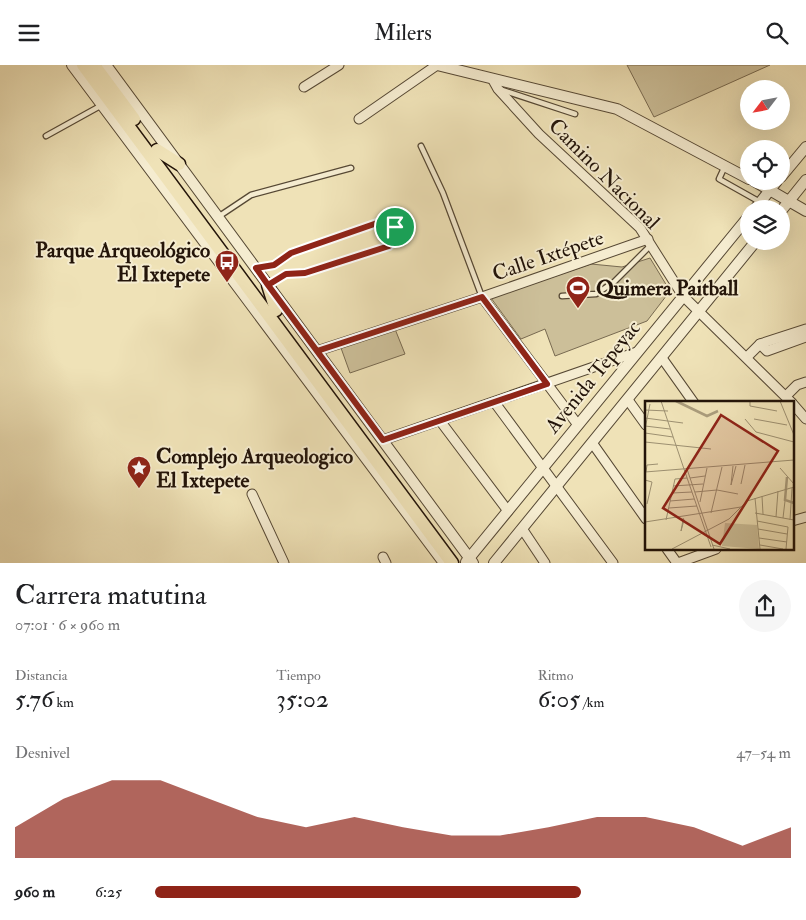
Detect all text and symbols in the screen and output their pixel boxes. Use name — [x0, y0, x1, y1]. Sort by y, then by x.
icon: menu — [15, 19, 43, 47]
text: Milers — [374, 19, 432, 47]
icon: search — [763, 19, 791, 47]
north arrow — [740, 80, 790, 130]
map controls — [740, 80, 790, 250]
street label: Camino Nacional — [543, 113, 666, 236]
button: locate — [740, 140, 790, 190]
button: layers — [740, 200, 790, 250]
pin — [374, 206, 416, 248]
icon: arrive — [381, 213, 409, 241]
street label: Calle Ixtépete — [489, 224, 608, 288]
place label: Parque Arqueológico El Ixtepete — [35, 237, 210, 288]
bus stop icon: Parque Arqueológico El Ixtepete — [214, 249, 240, 283]
sports icon: Quimera Paitball — [565, 275, 591, 309]
place label: Quimera Paitball — [596, 275, 739, 302]
street label: Avenida Tepeyac — [539, 315, 647, 440]
inset map — [645, 401, 794, 550]
place label: Complejo Arqueologico El Ixtepete — [156, 443, 353, 494]
place icon: Complejo Arqueologico El Ixtepete — [126, 455, 152, 489]
text: Carrera matutina — [15, 578, 206, 613]
button: share — [739, 580, 791, 632]
text: 07:01 · 6 × 960 m — [15, 615, 120, 635]
text: Distancia — [15, 667, 68, 684]
text: Tiempo — [276, 667, 321, 684]
text: Ritmo — [538, 667, 573, 684]
text: 5.76 — [15, 684, 54, 715]
text: 35:02 — [276, 684, 329, 715]
text: 6:05 — [538, 684, 580, 715]
text: km — [54, 694, 74, 711]
text: /km — [580, 694, 604, 711]
text: Desnivel — [15, 743, 70, 763]
text: 47–54 m — [736, 743, 791, 763]
text: 960 m — [15, 882, 55, 902]
text: 6:25 — [95, 882, 122, 902]

